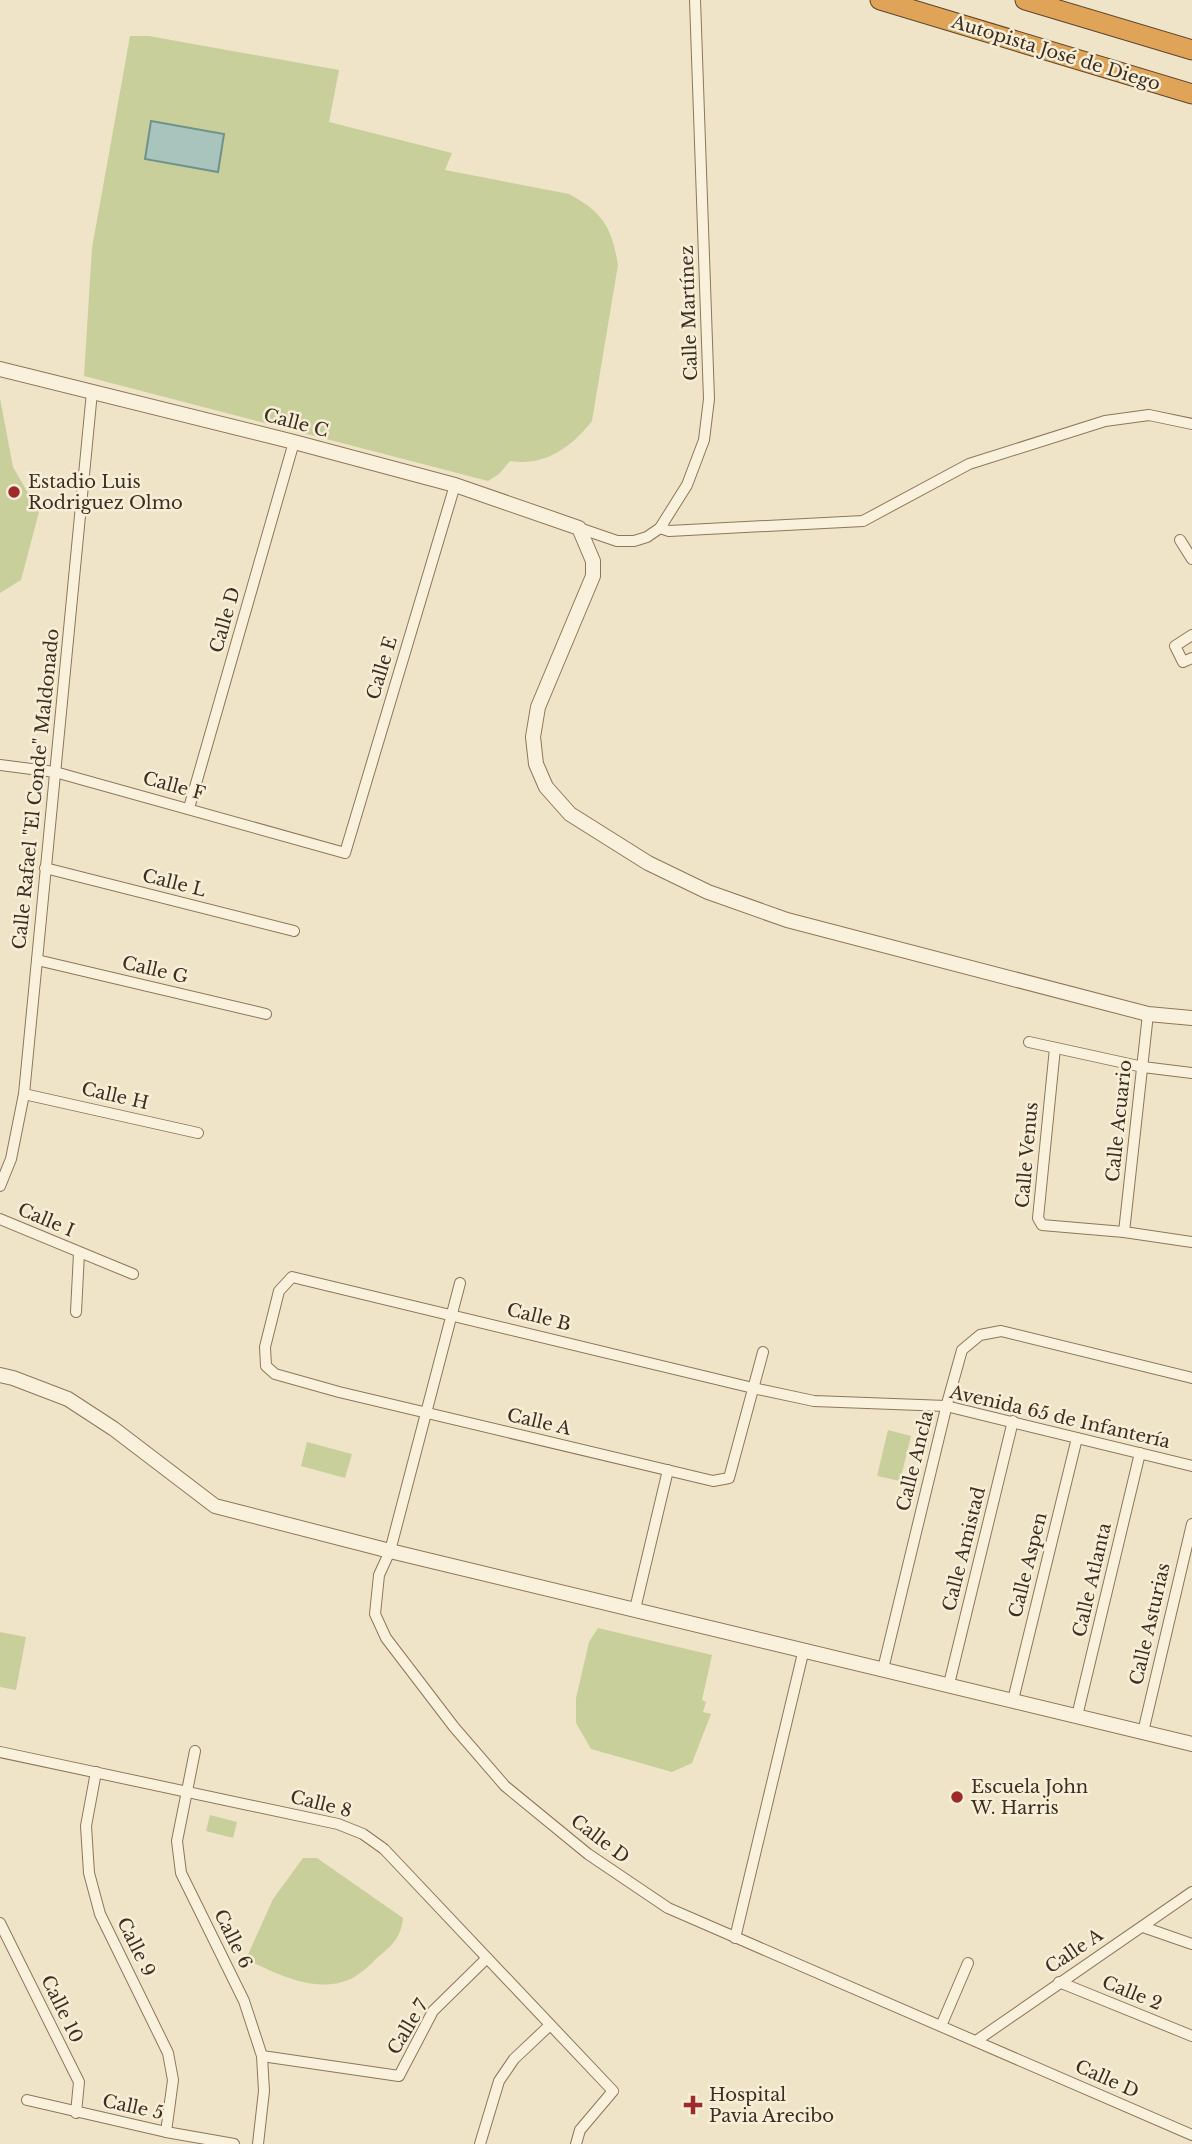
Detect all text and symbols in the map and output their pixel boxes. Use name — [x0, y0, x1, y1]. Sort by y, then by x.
street label: Autopista José de Diego — [948, 10, 1163, 95]
street label: Calle Martínez — [676, 245, 702, 381]
street label: Calle C — [261, 404, 331, 442]
place label: Estadio Luis Rodriguez Olmo — [28, 471, 183, 514]
marker: Estadio Luis Rodriguez Olmo — [6, 484, 22, 500]
street label: Calle D — [205, 585, 245, 655]
street label: Calle Rafael "El Conde" Maldonado — [8, 627, 64, 951]
street label: Calle E — [362, 634, 402, 702]
street label: Calle F — [140, 767, 208, 805]
street label: Calle L — [140, 865, 208, 901]
street label: Calle G — [120, 952, 191, 988]
street label: Calle Acuario — [1102, 1059, 1136, 1183]
street label: Calle H — [79, 1078, 151, 1114]
street label: Calle Venus — [1011, 1101, 1043, 1209]
street label: Calle I — [15, 1198, 77, 1242]
street label: Calle B — [505, 1298, 573, 1336]
street label: Avenida 65 de Infantería — [947, 1381, 1172, 1453]
street label: Calle A — [505, 1404, 574, 1440]
street label: Calle Ancla — [892, 1409, 938, 1513]
street label: Calle Amistad — [938, 1485, 990, 1613]
street label: Calle Aspen — [1004, 1510, 1052, 1620]
street label: Calle Atlanta — [1068, 1521, 1116, 1639]
street label: Calle Asturias — [1125, 1561, 1175, 1687]
place label: Escuela John W. Harris — [970, 1776, 1088, 1819]
street label: Calle 8 — [288, 1786, 354, 1822]
marker: Escuela John W. Harris — [949, 1789, 965, 1805]
street label: Calle D — [566, 1810, 634, 1868]
street label: Calle 6 — [209, 1906, 257, 1972]
street label: Calle 9 — [112, 1914, 160, 1980]
street label: Calle A — [1041, 1923, 1108, 1978]
street label: Calle 2 — [1099, 1971, 1165, 2015]
street label: Calle 10 — [36, 1972, 88, 2046]
street label: Calle 7 — [383, 1995, 434, 2059]
street label: Calle D — [1072, 2055, 1142, 2103]
place label: Hospital Pavia Arecibo — [709, 2084, 834, 2127]
street label: Calle 5 — [100, 2090, 166, 2124]
marker: Hospital Pavia Arecibo — [683, 2095, 703, 2115]

